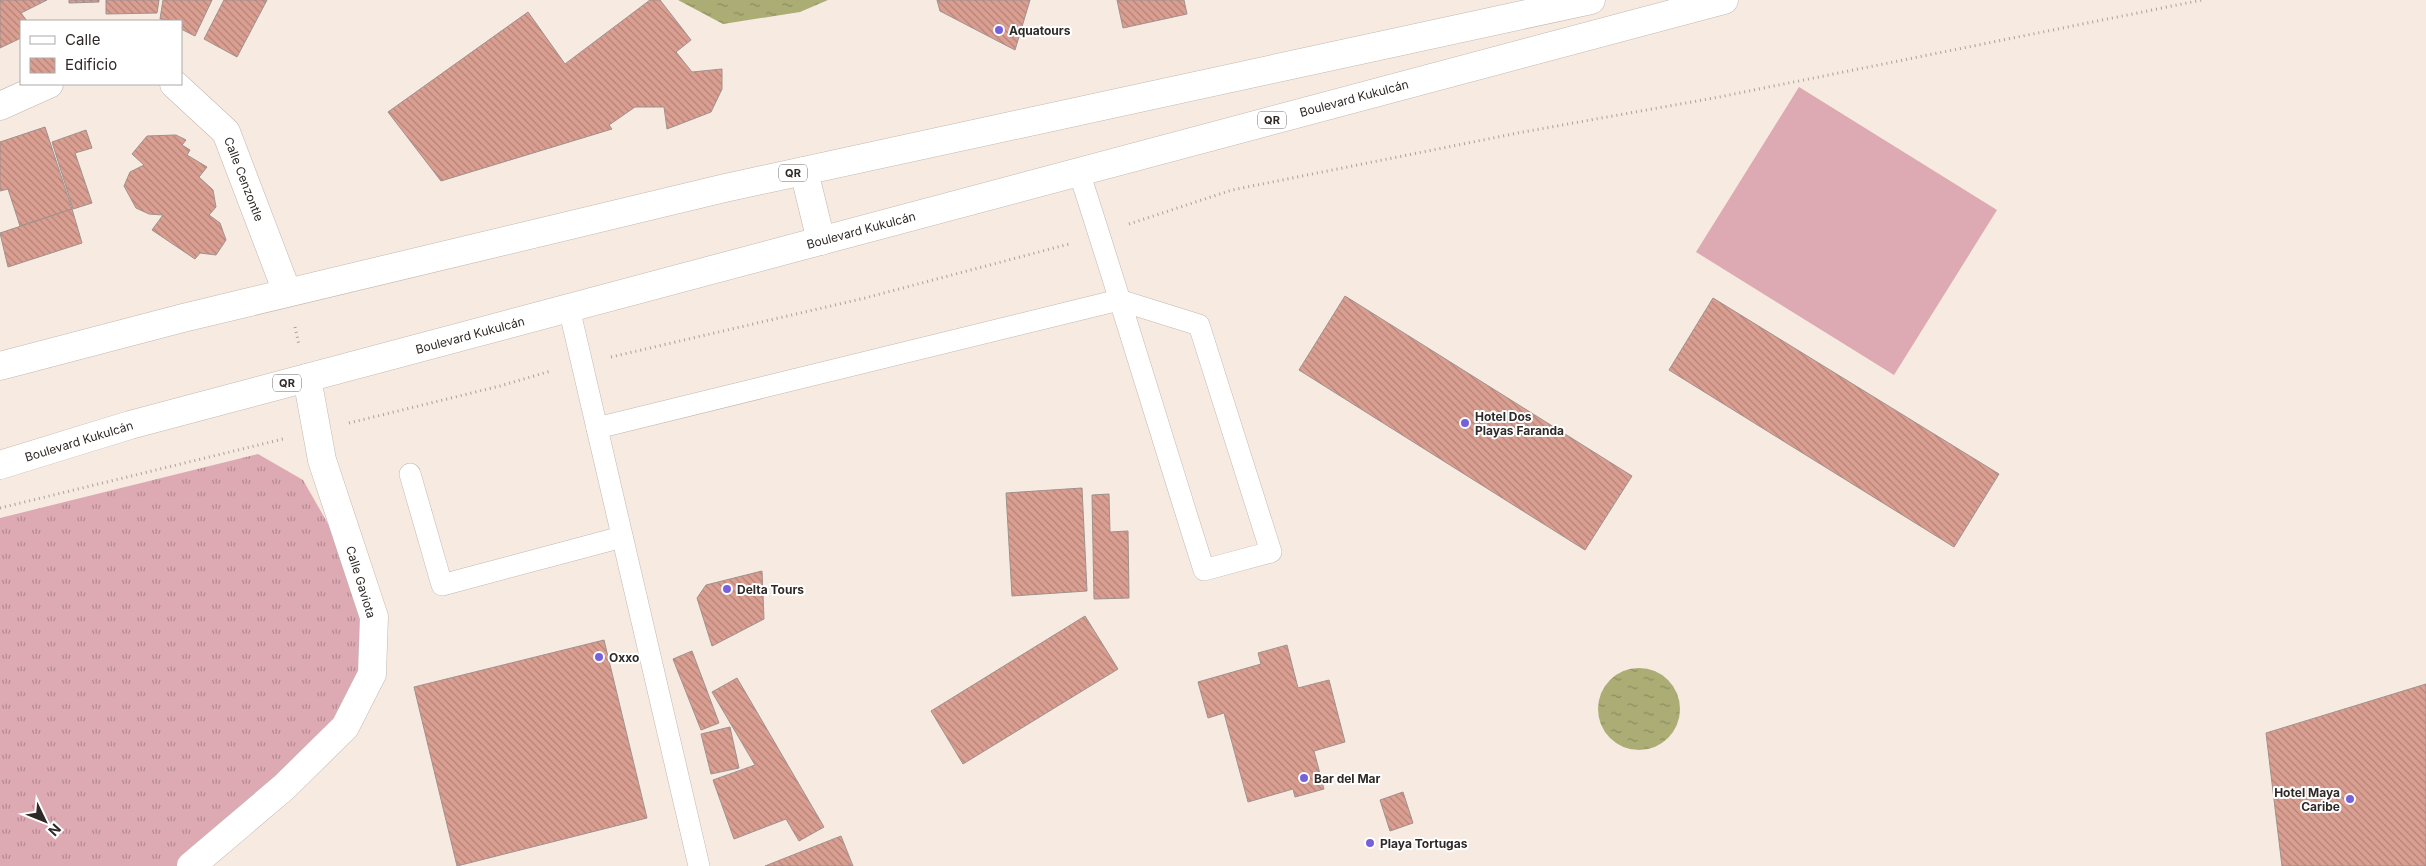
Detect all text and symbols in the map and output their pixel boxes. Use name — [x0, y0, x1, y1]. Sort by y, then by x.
legend — [20, 20, 182, 85]
place label: Aquatours — [1009, 23, 1071, 38]
marker: Aquatours — [993, 24, 1005, 36]
text: Calle — [65, 30, 100, 49]
text: Edificio — [65, 55, 117, 74]
street label: Boulevard Kukulcán — [1298, 76, 1410, 120]
road number: QR — [1258, 112, 1286, 128]
street label: Calle Cenzontle — [221, 135, 267, 223]
road number: QR — [779, 164, 807, 182]
street label: Boulevard Kukulcán — [805, 208, 917, 252]
street label: Boulevard Kukulcán — [414, 313, 526, 357]
road number: QR — [273, 374, 301, 392]
place label: Hotel Dos Playas Faranda — [1475, 409, 1564, 438]
street label: Boulevard Kukulcán — [23, 417, 135, 465]
marker: Hotel Dos Playas Faranda — [1459, 417, 1471, 429]
street label: Calle Gaviota — [343, 544, 379, 620]
place label: Delta Tours — [737, 582, 804, 597]
marker: Delta Tours — [721, 583, 733, 595]
place label: Oxxo — [609, 650, 639, 665]
marker: Oxxo — [593, 651, 605, 663]
place label: Bar del Mar — [1314, 771, 1381, 786]
marker: Bar del Mar — [1298, 772, 1310, 784]
place label: Hotel Maya Caribe — [2274, 785, 2340, 814]
marker: Hotel Maya Caribe — [2344, 793, 2356, 805]
north arrow — [20, 796, 70, 846]
text: N — [45, 821, 65, 840]
place label: Playa Tortugas — [1380, 836, 1468, 851]
marker: Playa Tortugas — [1364, 837, 1376, 849]

